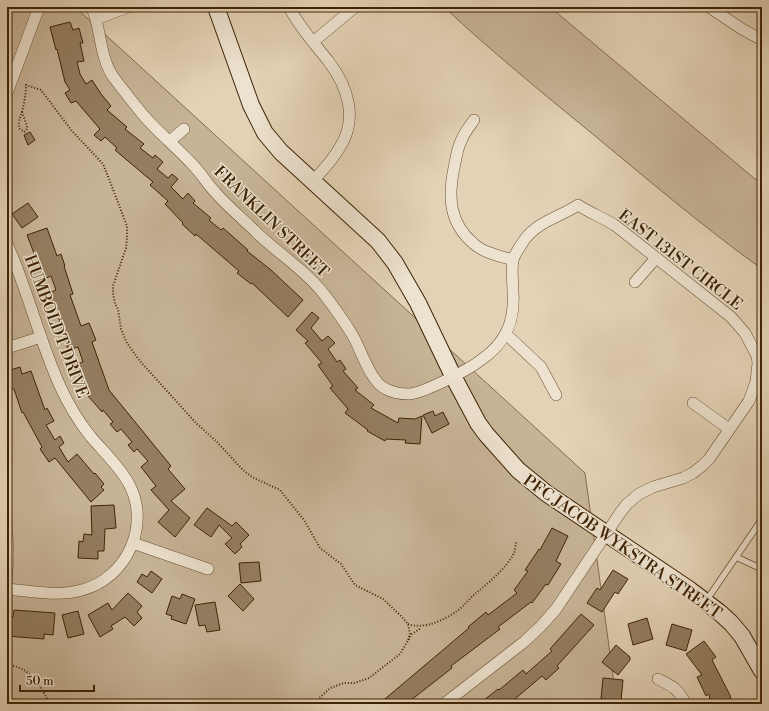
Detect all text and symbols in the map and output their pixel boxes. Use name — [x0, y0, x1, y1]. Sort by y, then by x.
street label: FRANKLIN STREET — [210, 162, 333, 282]
street label: EAST 131ST CIRCLE — [614, 205, 746, 314]
street label: HUMBOLDT DRIVE — [20, 252, 93, 401]
street label: PFC JACOB WYKSTRA STREET — [519, 470, 726, 623]
scale bar — [20, 667, 94, 693]
text: 50 m — [26, 674, 54, 689]

